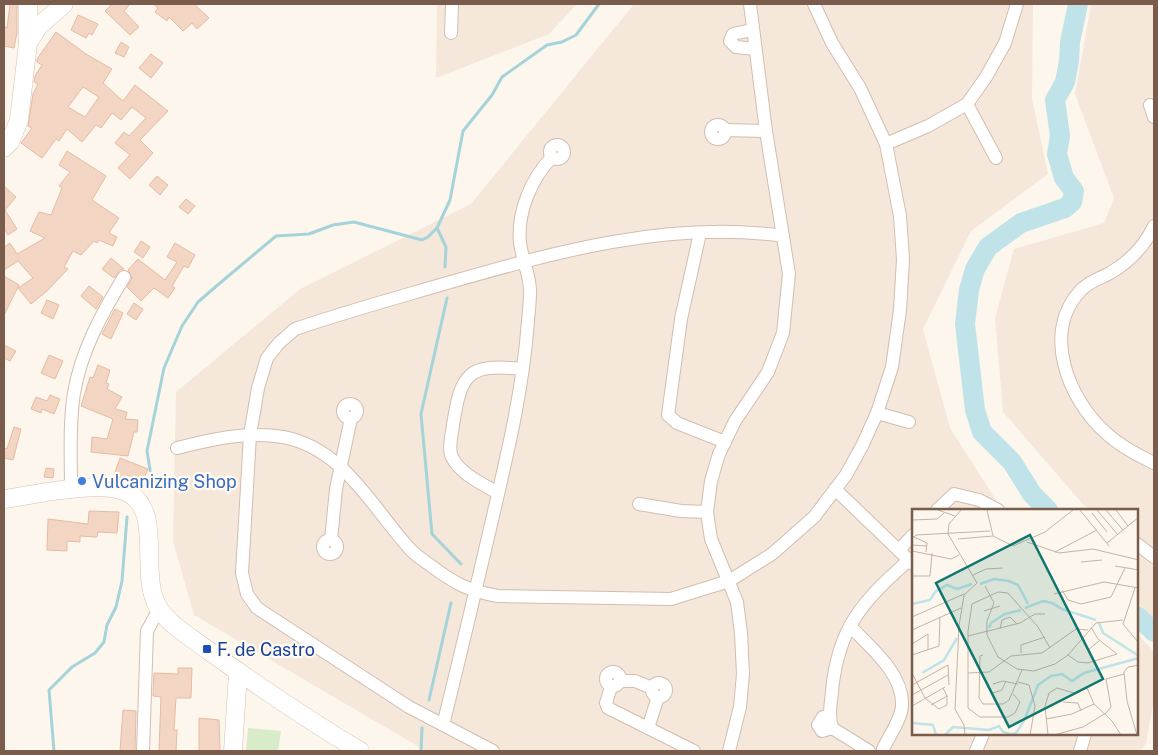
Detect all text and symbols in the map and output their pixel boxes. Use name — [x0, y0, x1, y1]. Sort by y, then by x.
place label: Vulcanizing Shop — [92, 471, 237, 492]
marker: Vulcanizing Shop — [76, 475, 88, 487]
inset map — [912, 509, 1138, 735]
place label: F. de Castro — [217, 639, 315, 660]
marker: F. de Castro — [201, 643, 213, 655]

